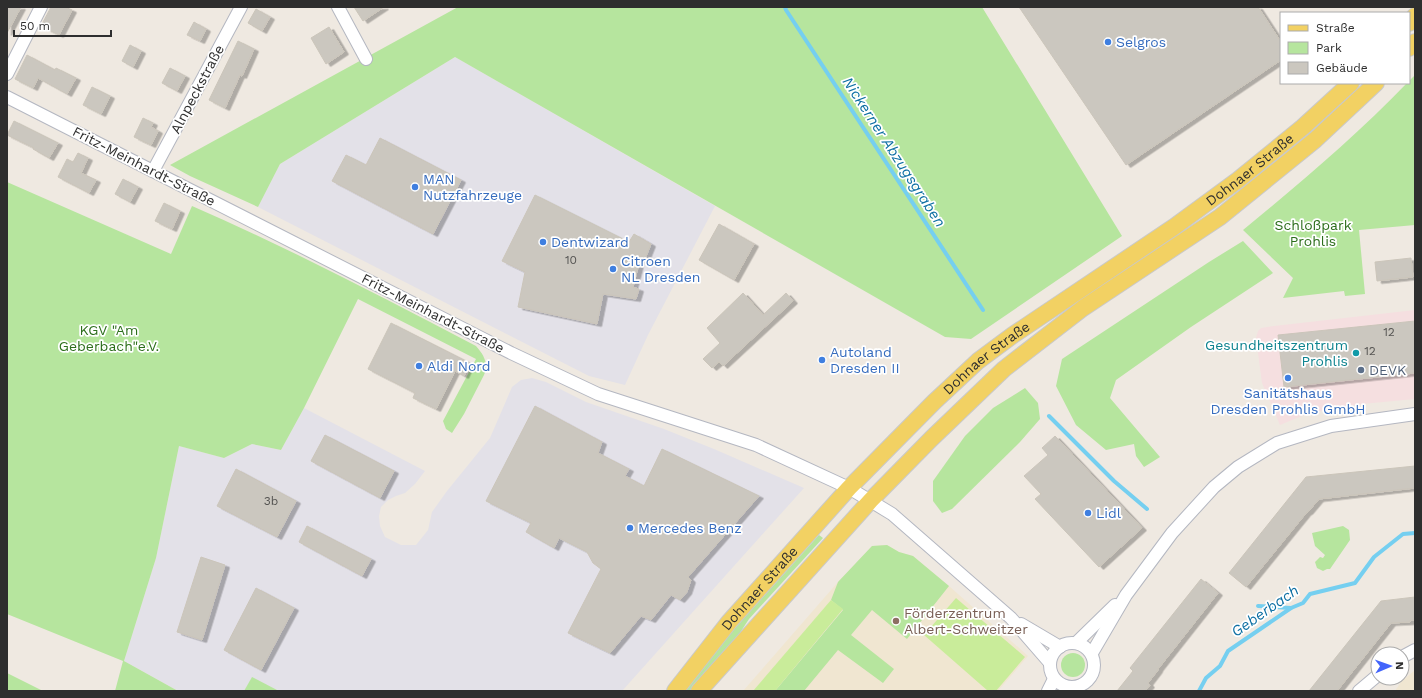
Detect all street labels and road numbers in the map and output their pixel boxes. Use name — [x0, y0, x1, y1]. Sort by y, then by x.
street label: Alnpeckstraße — [167, 42, 227, 136]
street label: Fritz-Meinhardt-Straße — [70, 123, 218, 209]
street label: Dohnaer Straße — [1203, 130, 1297, 209]
street label: Fritz-Meinhardt-Straße — [359, 270, 507, 356]
street label: Dohnaer Straße — [940, 318, 1033, 398]
street label: Dohnaer Straße — [718, 543, 801, 633]

